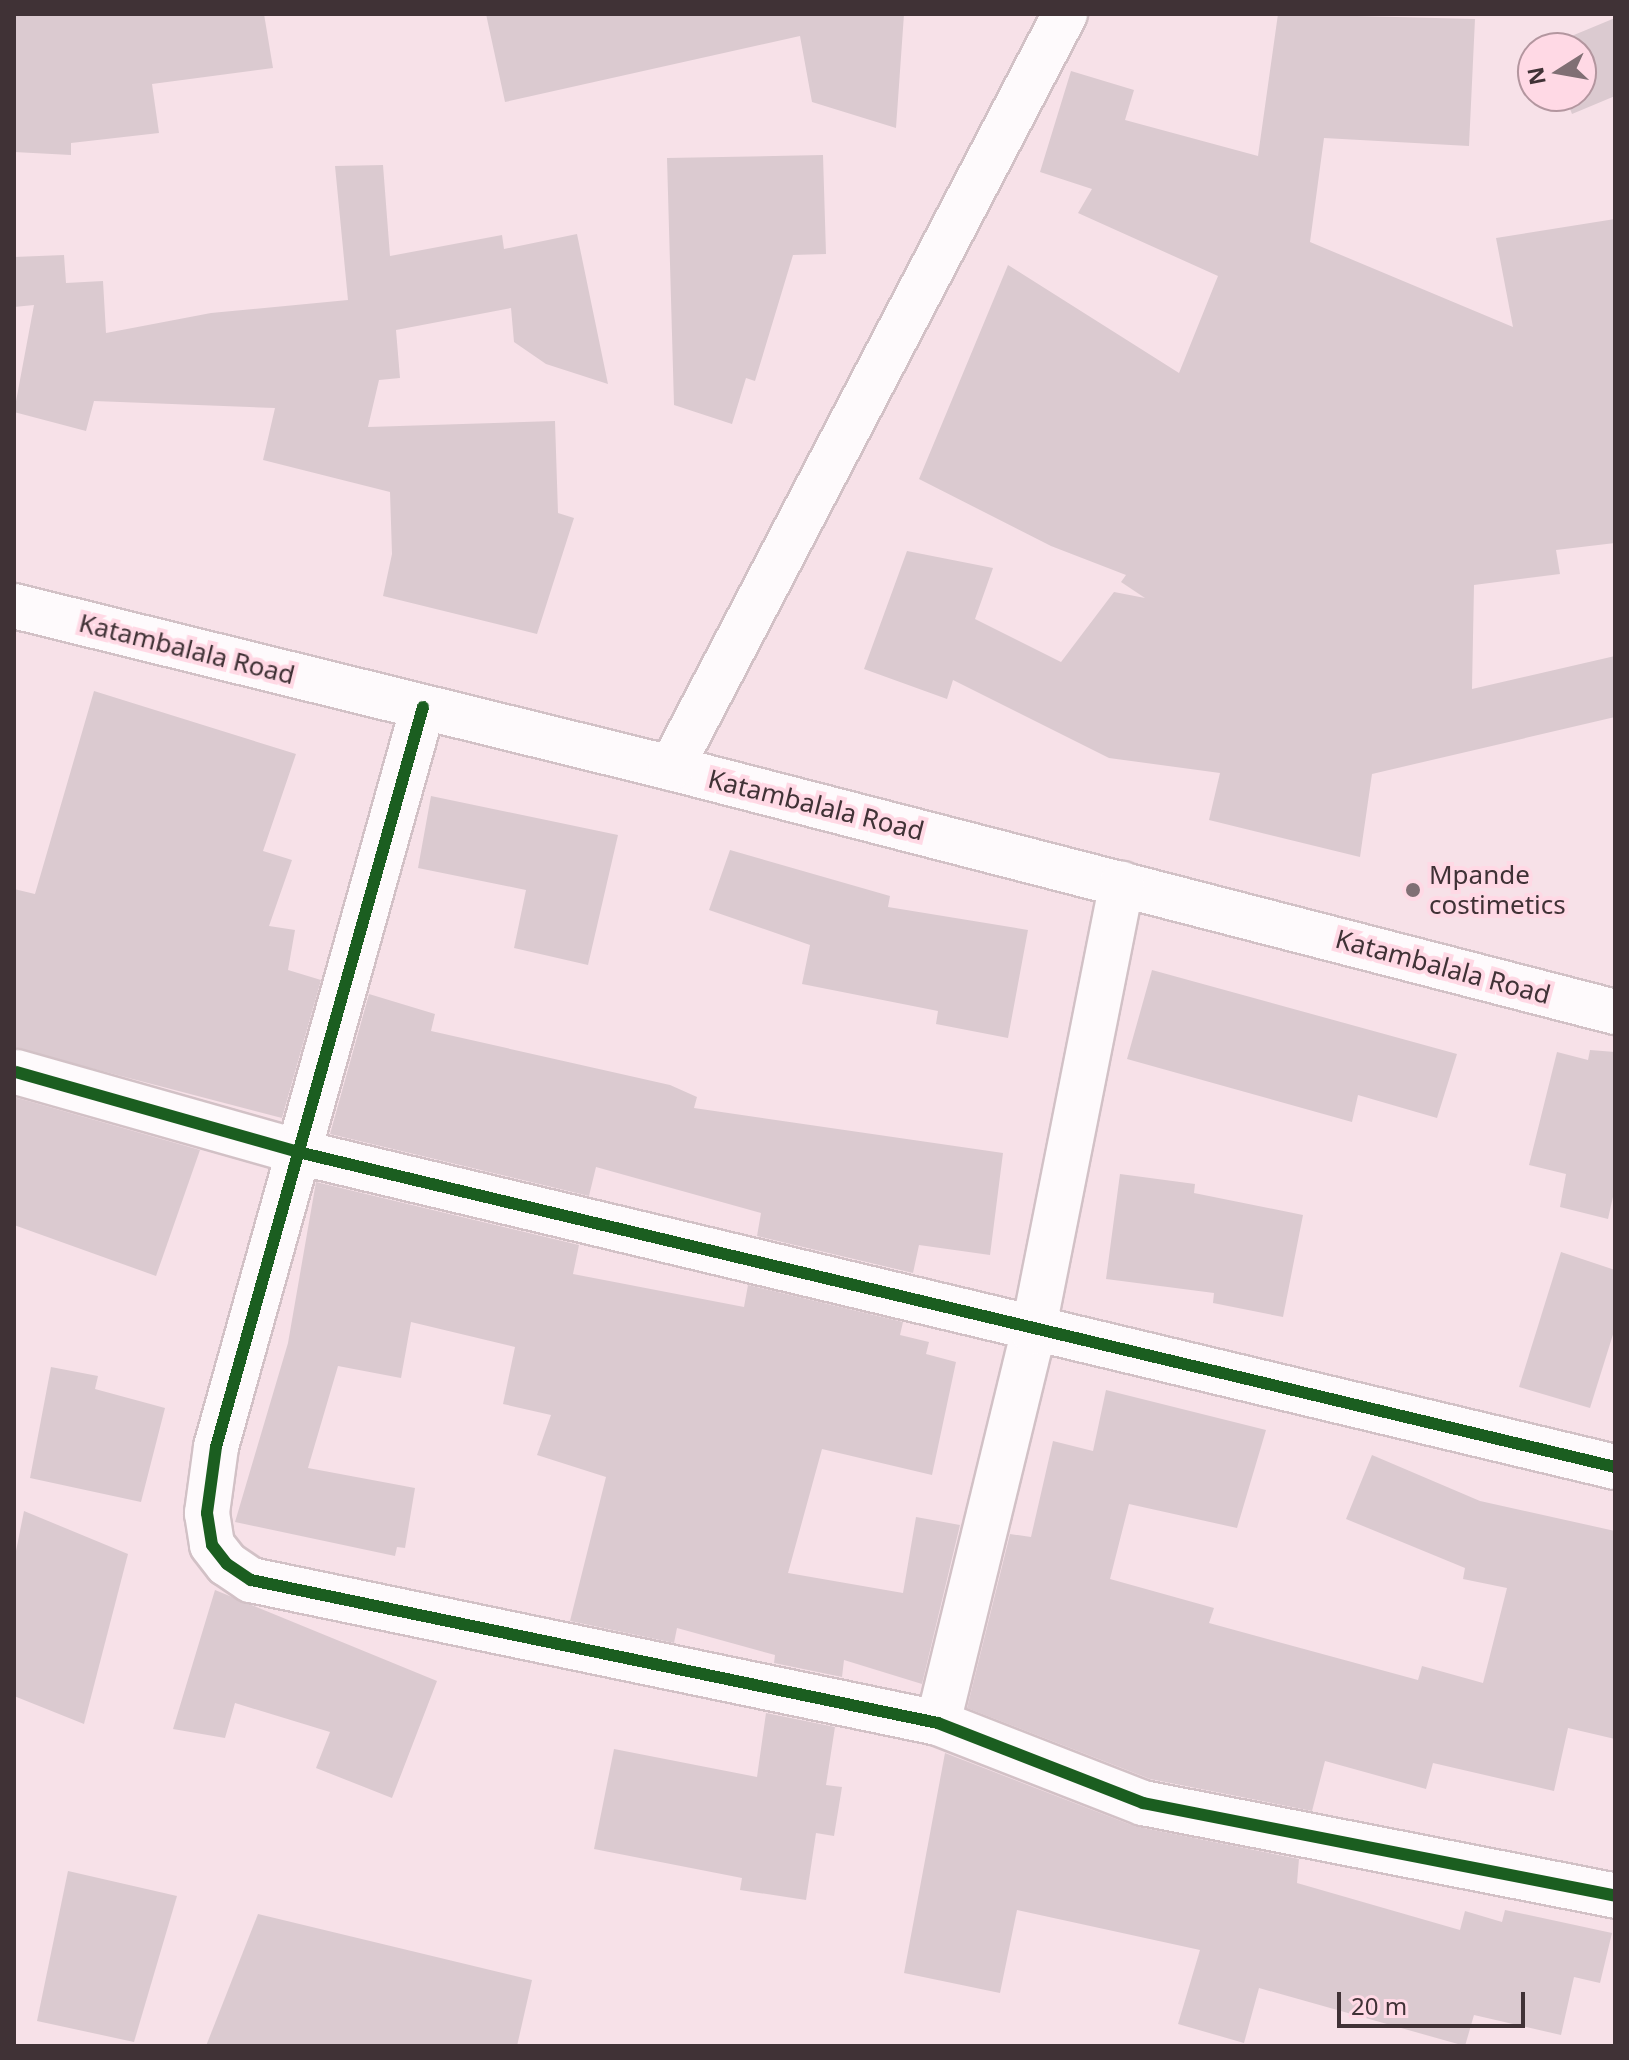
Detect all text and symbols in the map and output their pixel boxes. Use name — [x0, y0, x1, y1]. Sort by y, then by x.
north arrow — [1517, 32, 1597, 112]
text: N — [1519, 65, 1552, 88]
street label: Katambalala Road — [76, 607, 298, 691]
street label: Katambalala Road — [705, 763, 927, 847]
place label: Mpande costimetics — [1429, 859, 1566, 920]
marker: Mpande costimetics — [1404, 881, 1422, 899]
street label: Katambalala Road — [1332, 923, 1554, 1011]
scale bar — [1341, 1976, 1529, 2026]
text: 20 m — [1351, 1989, 1407, 2022]

